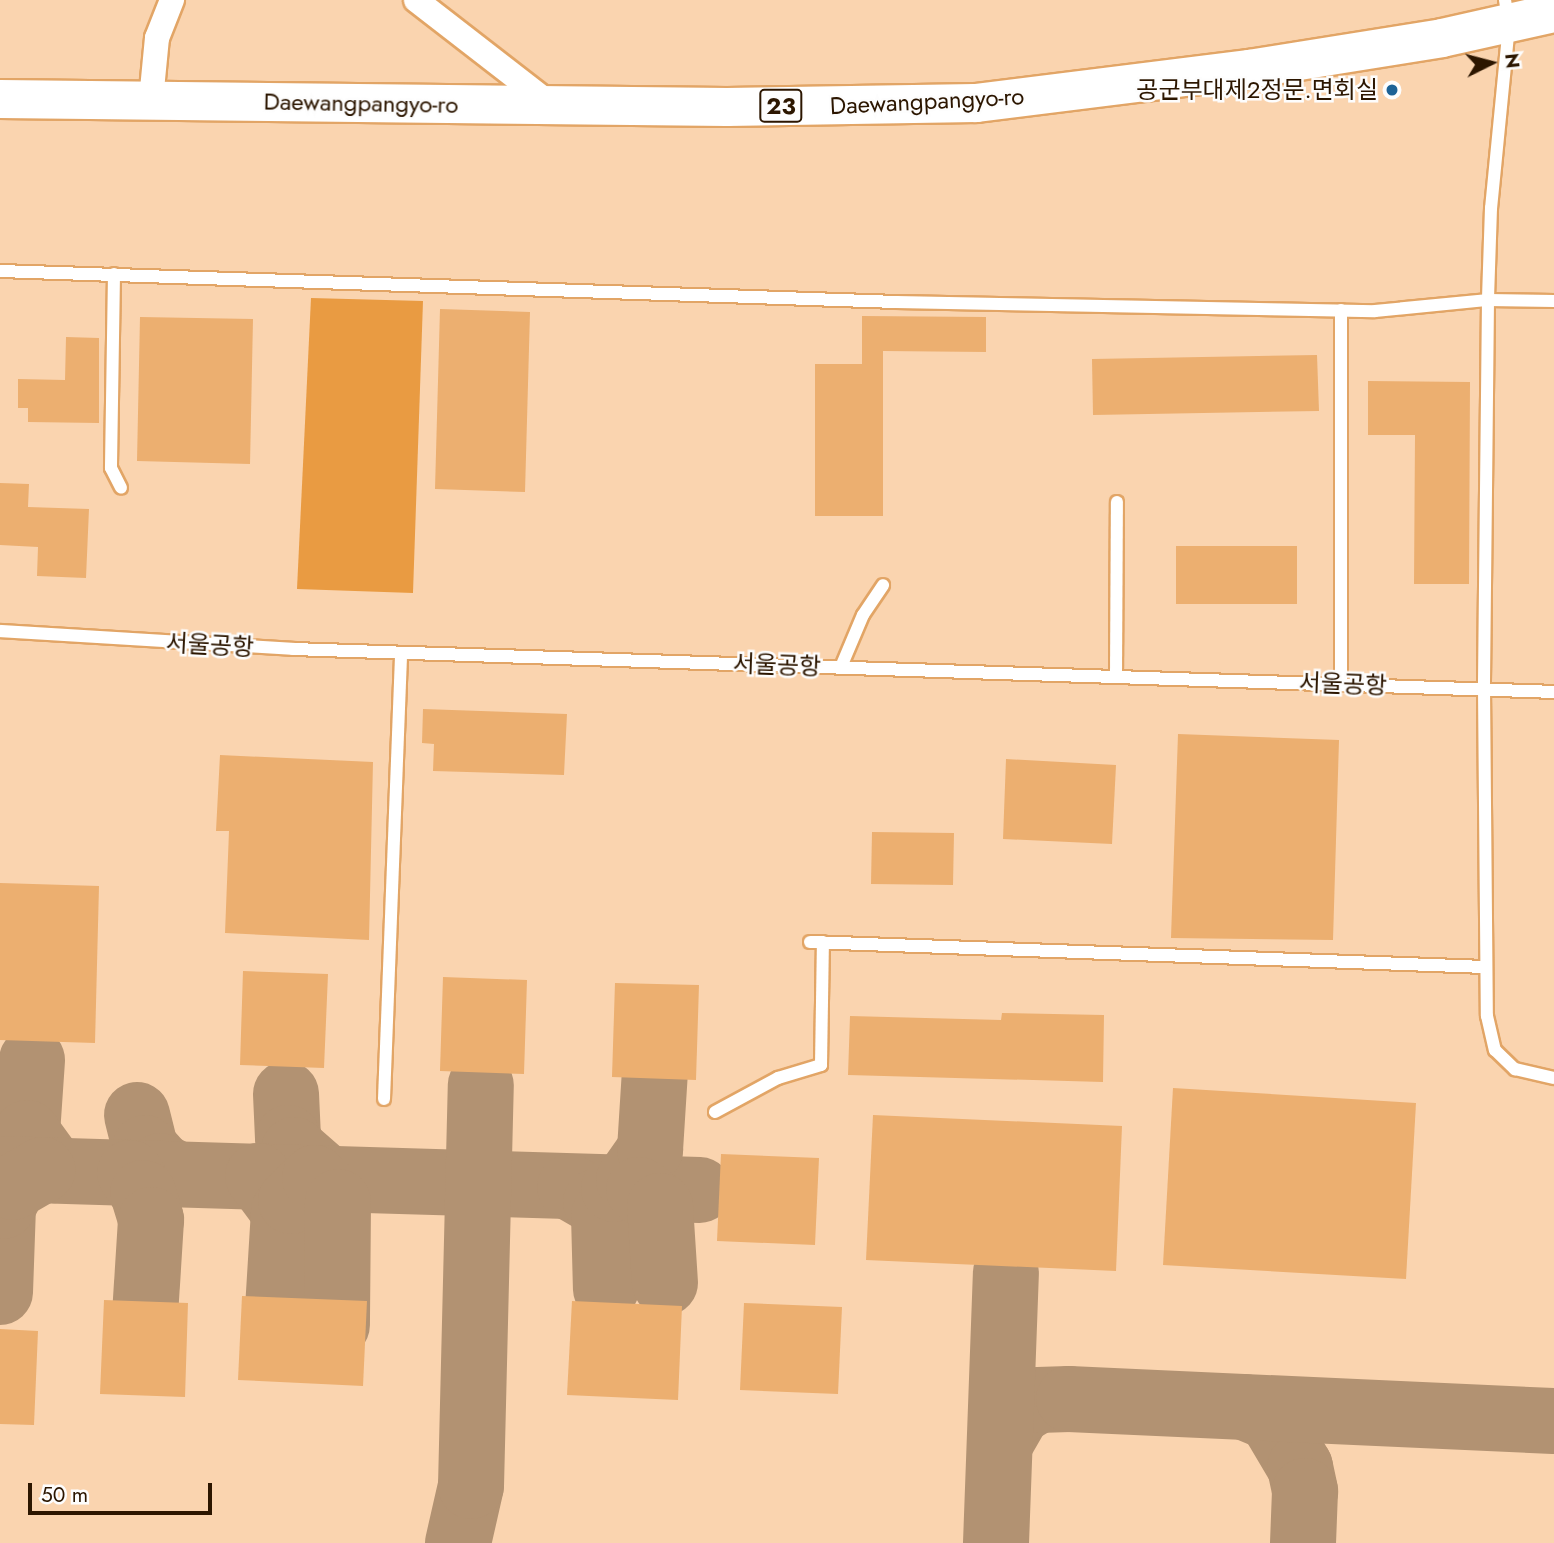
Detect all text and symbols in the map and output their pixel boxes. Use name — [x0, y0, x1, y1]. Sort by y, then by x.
north arrow — [1456, 28, 1526, 98]
text: N — [1498, 52, 1527, 70]
place label: 공군부대제2정문.면회실 — [1136, 76, 1378, 104]
street label: Daewangpangyo-ro — [829, 82, 1025, 120]
marker: 공군부대제2정문.면회실 — [1384, 82, 1400, 98]
road number: 23 — [758, 86, 804, 125]
street label: Daewangpangyo-ro — [263, 87, 459, 119]
street label: 서울공항 — [165, 628, 255, 662]
street label: 서울공항 — [732, 649, 822, 681]
street label: 서울공항 — [1298, 668, 1388, 700]
scale bar — [32, 1470, 215, 1514]
text: 50 m — [41, 1480, 88, 1510]

